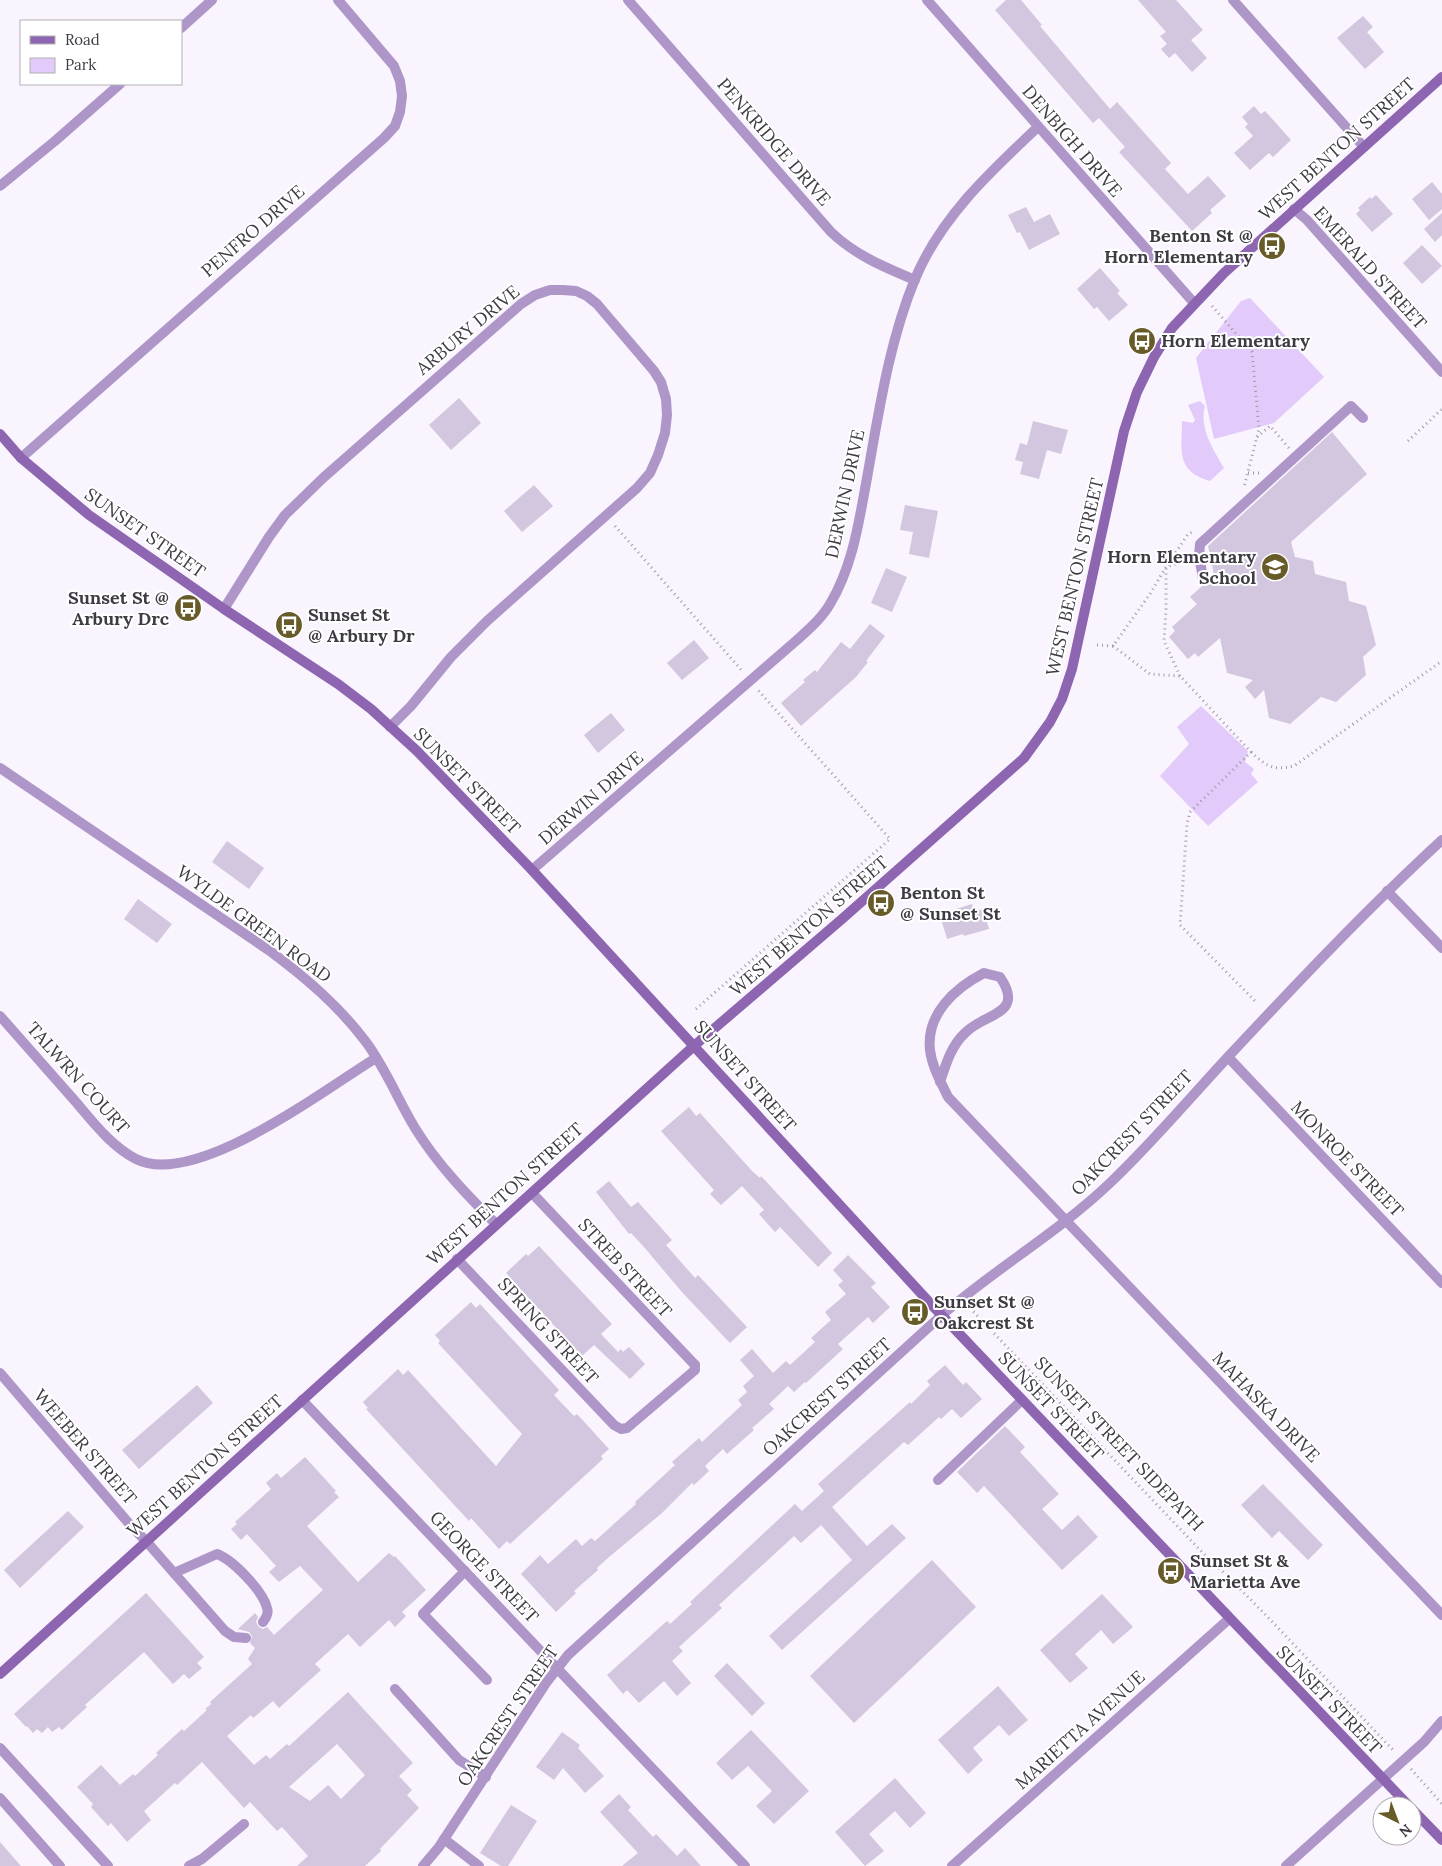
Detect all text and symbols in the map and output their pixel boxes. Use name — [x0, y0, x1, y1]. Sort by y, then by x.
legend — [20, 20, 182, 85]
text: Road — [65, 30, 100, 49]
text: Park — [65, 55, 96, 74]
street label: WEST BENTON STREET — [1254, 72, 1420, 225]
street label: PENKRIDGE DRIVE — [713, 73, 836, 210]
street label: DENBIGH DRIVE — [1017, 80, 1127, 201]
street label: PENFRO DRIVE — [196, 179, 309, 282]
street label: EMERALD STREET — [1309, 201, 1432, 334]
place label: Benton St @ Horn Elementary — [1104, 224, 1253, 268]
bus stop icon: Benton St @ Horn Elementary — [1257, 231, 1287, 261]
street label: ARBURY DRIVE — [411, 280, 524, 380]
bus stop icon: Horn Elementary — [1127, 326, 1157, 356]
place label: Horn Elementary — [1161, 329, 1310, 352]
street label: DERWIN DRIVE — [820, 427, 869, 561]
street label: WEST BENTON STREET — [1041, 475, 1109, 678]
street label: SUNSET STREET — [81, 482, 210, 583]
place label: Horn Elementary School — [1107, 545, 1256, 589]
school or university icon: Horn Elementary School — [1260, 552, 1290, 582]
place label: Sunset St @ Arbury Drc — [68, 586, 170, 630]
bus stop icon: Sunset St @ Arbury Drc — [173, 593, 203, 623]
place label: Sunset St @ Arbury Dr — [308, 603, 415, 647]
bus stop icon: Sunset St @ Arbury Dr — [274, 610, 304, 640]
street label: SUNSET STREET — [409, 722, 526, 839]
street label: DERWIN DRIVE — [534, 746, 648, 849]
street label: WEST BENTON STREET — [725, 850, 893, 1001]
street label: WYLDE GREEN ROAD — [172, 860, 336, 987]
place label: Benton St @ Sunset St — [900, 881, 1001, 925]
bus stop icon: Benton St @ Sunset St — [866, 888, 896, 918]
street label: SUNSET STREET — [689, 1015, 802, 1136]
street label: TALWRN COURT — [22, 1017, 135, 1139]
street label: OAKCREST STREET — [1066, 1065, 1198, 1200]
street label: MONROE STREET — [1286, 1096, 1409, 1222]
street label: WEST BENTON STREET — [422, 1117, 588, 1270]
street label: STREB STREET — [574, 1213, 677, 1322]
street label: SPRING STREET — [493, 1273, 604, 1389]
place label: Sunset St @ Oakcrest St — [934, 1290, 1035, 1334]
bus stop icon: Sunset St @ Oakcrest St — [900, 1297, 930, 1327]
street label: OAKCREST STREET — [757, 1332, 896, 1461]
street label: MAHASKA DRIVE — [1208, 1346, 1325, 1467]
street label: SUNSET STREET — [994, 1347, 1109, 1465]
street label: SUNSET STREET SIDEPATH — [1030, 1351, 1209, 1536]
street label: WEEBER STREET — [29, 1384, 142, 1509]
street label: WEST BENTON STREET — [122, 1389, 288, 1542]
street label: GEORGE STREET — [425, 1506, 544, 1628]
place label: Sunset St & Marietta Ave — [1190, 1549, 1301, 1593]
bus stop icon: Sunset St & Marietta Ave — [1156, 1556, 1186, 1586]
street label: OAKCREST STREET — [452, 1640, 564, 1791]
street label: SUNSET STREET — [1272, 1641, 1387, 1759]
street label: MARIETTA AVENUE — [1010, 1665, 1149, 1794]
north arrow — [1372, 1796, 1422, 1846]
text: N — [1396, 1820, 1416, 1841]

